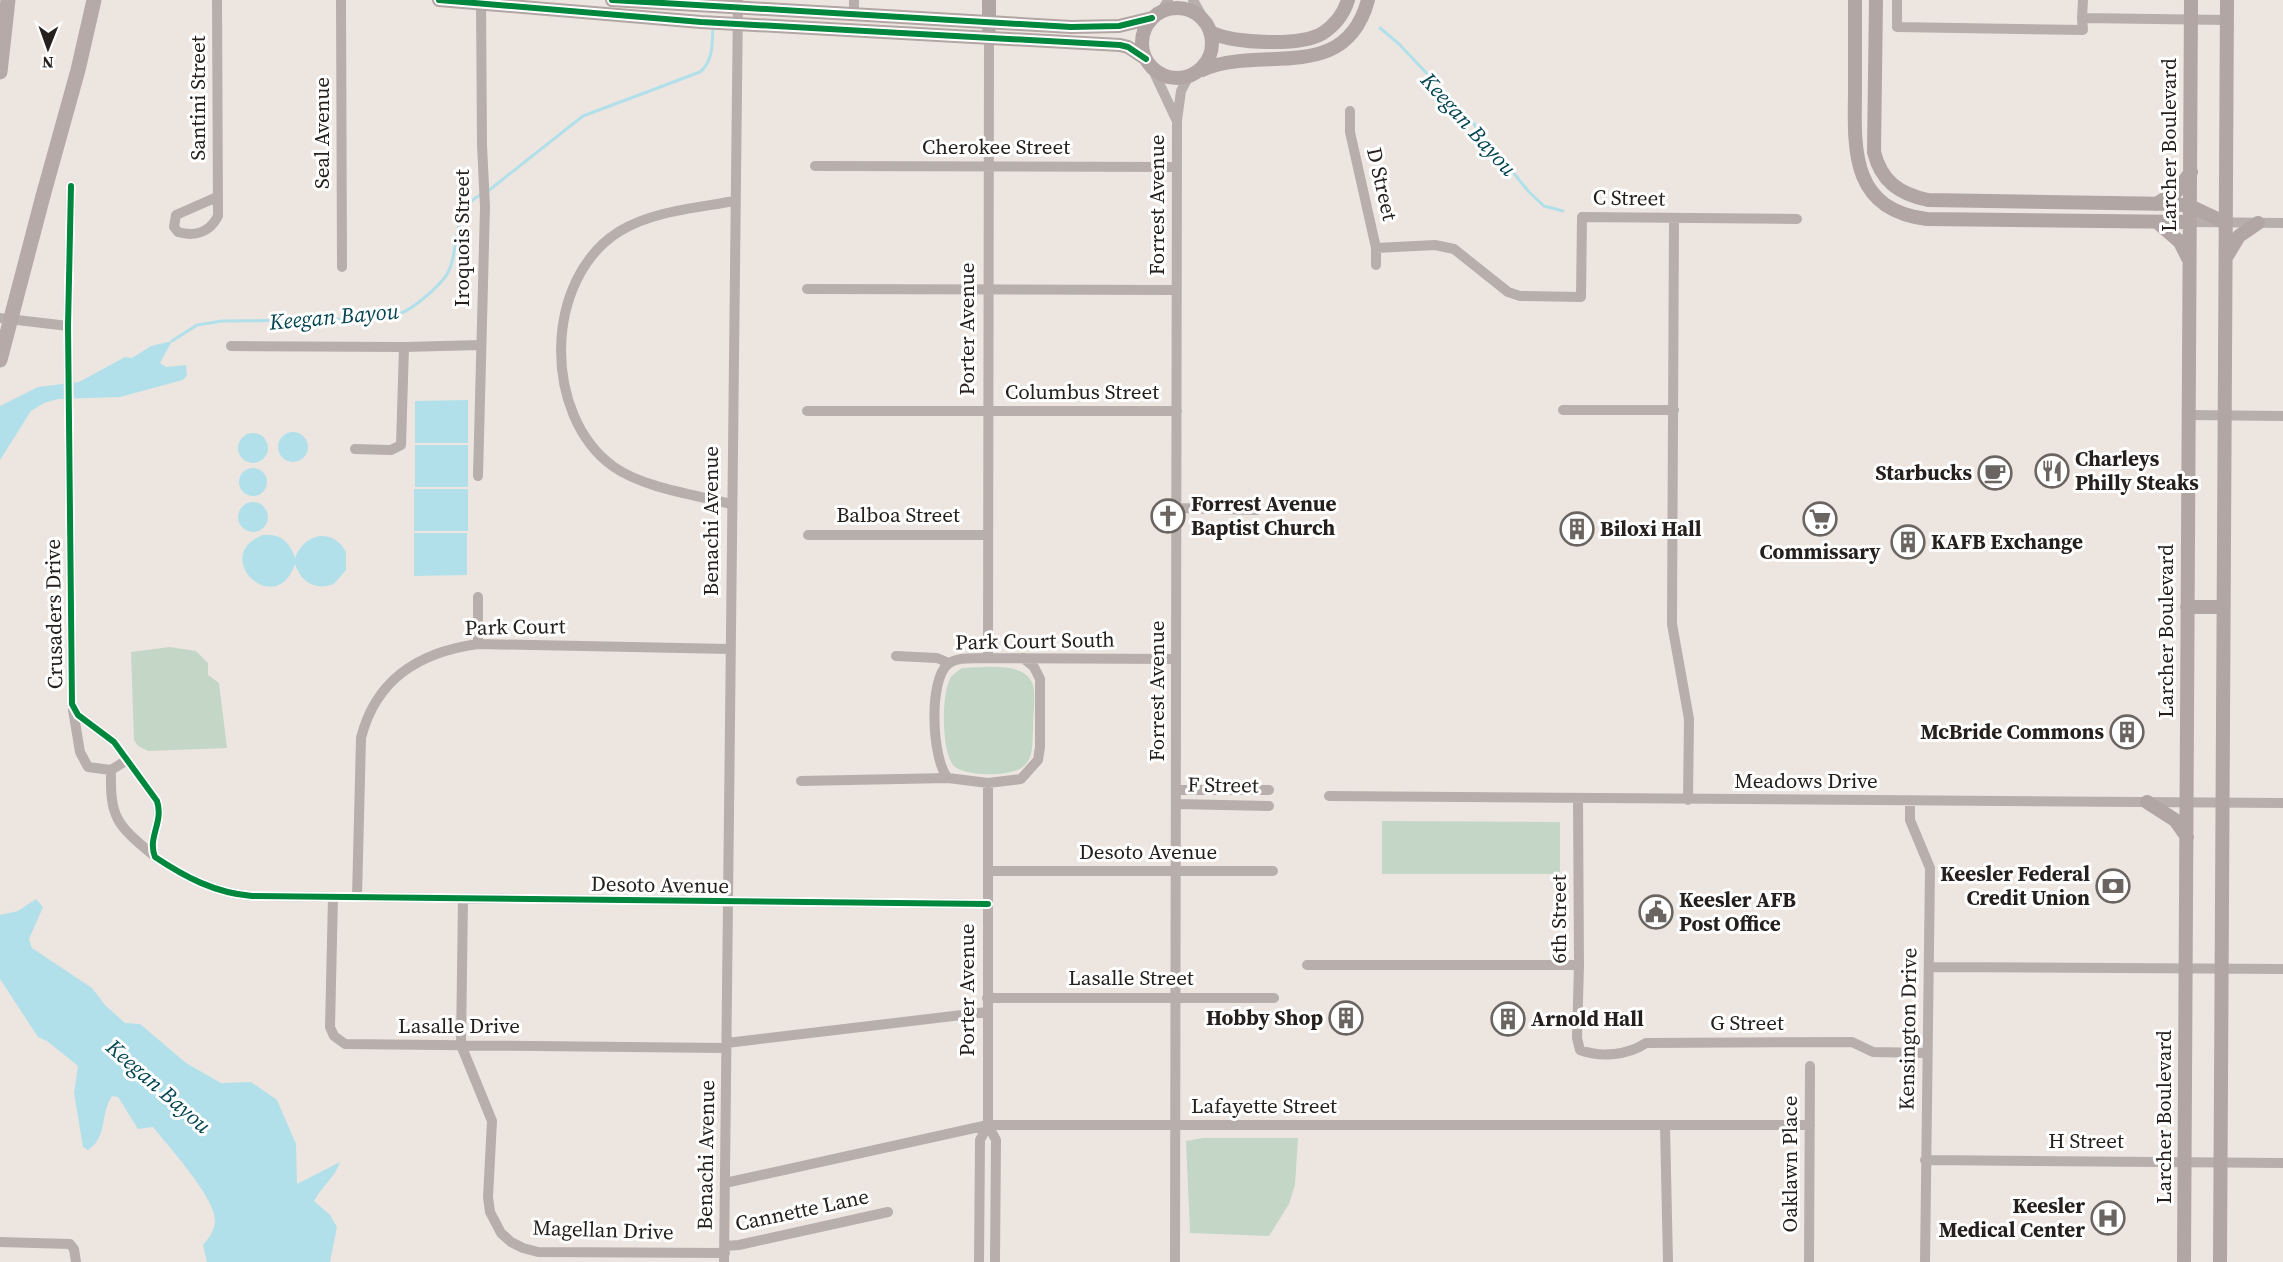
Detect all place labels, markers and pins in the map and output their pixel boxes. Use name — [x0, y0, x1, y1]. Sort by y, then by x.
place label: Charleys Philly Steaks — [2075, 444, 2199, 497]
restaurant icon: Charleys Philly Steaks — [2034, 453, 2070, 489]
cafe icon: Starbucks — [1977, 455, 2013, 491]
place label: Starbucks — [1875, 458, 1972, 487]
place label: Forrest Avenue Baptist Church — [1191, 489, 1336, 542]
church icon: Forrest Avenue Baptist Church — [1150, 498, 1186, 534]
supermarket icon: Commissary — [1802, 501, 1838, 537]
building icon: Biloxi Hall — [1559, 511, 1595, 547]
place label: Biloxi Hall — [1600, 514, 1702, 543]
building icon: KAFB Exchange — [1890, 524, 1926, 560]
place label: KAFB Exchange — [1931, 527, 2083, 556]
place label: Commissary — [1759, 537, 1881, 566]
building icon: McBride Commons — [2109, 714, 2145, 750]
place label: McBride Commons — [1920, 717, 2104, 746]
place label: Keesler Federal Credit Union — [1940, 859, 2090, 912]
bank icon: Keesler Federal Credit Union — [2095, 868, 2131, 904]
place label: Keesler AFB Post Office — [1679, 885, 1796, 938]
public building icon: Keesler AFB Post Office — [1638, 894, 1674, 930]
building icon: Hobby Shop — [1328, 1000, 1364, 1036]
building icon: Arnold Hall — [1490, 1001, 1526, 1037]
place label: Hobby Shop — [1206, 1003, 1323, 1032]
place label: Arnold Hall — [1531, 1004, 1644, 1033]
place label: Keesler Medical Center — [1939, 1191, 2085, 1244]
hospital icon: Keesler Medical Center — [2090, 1200, 2126, 1236]

